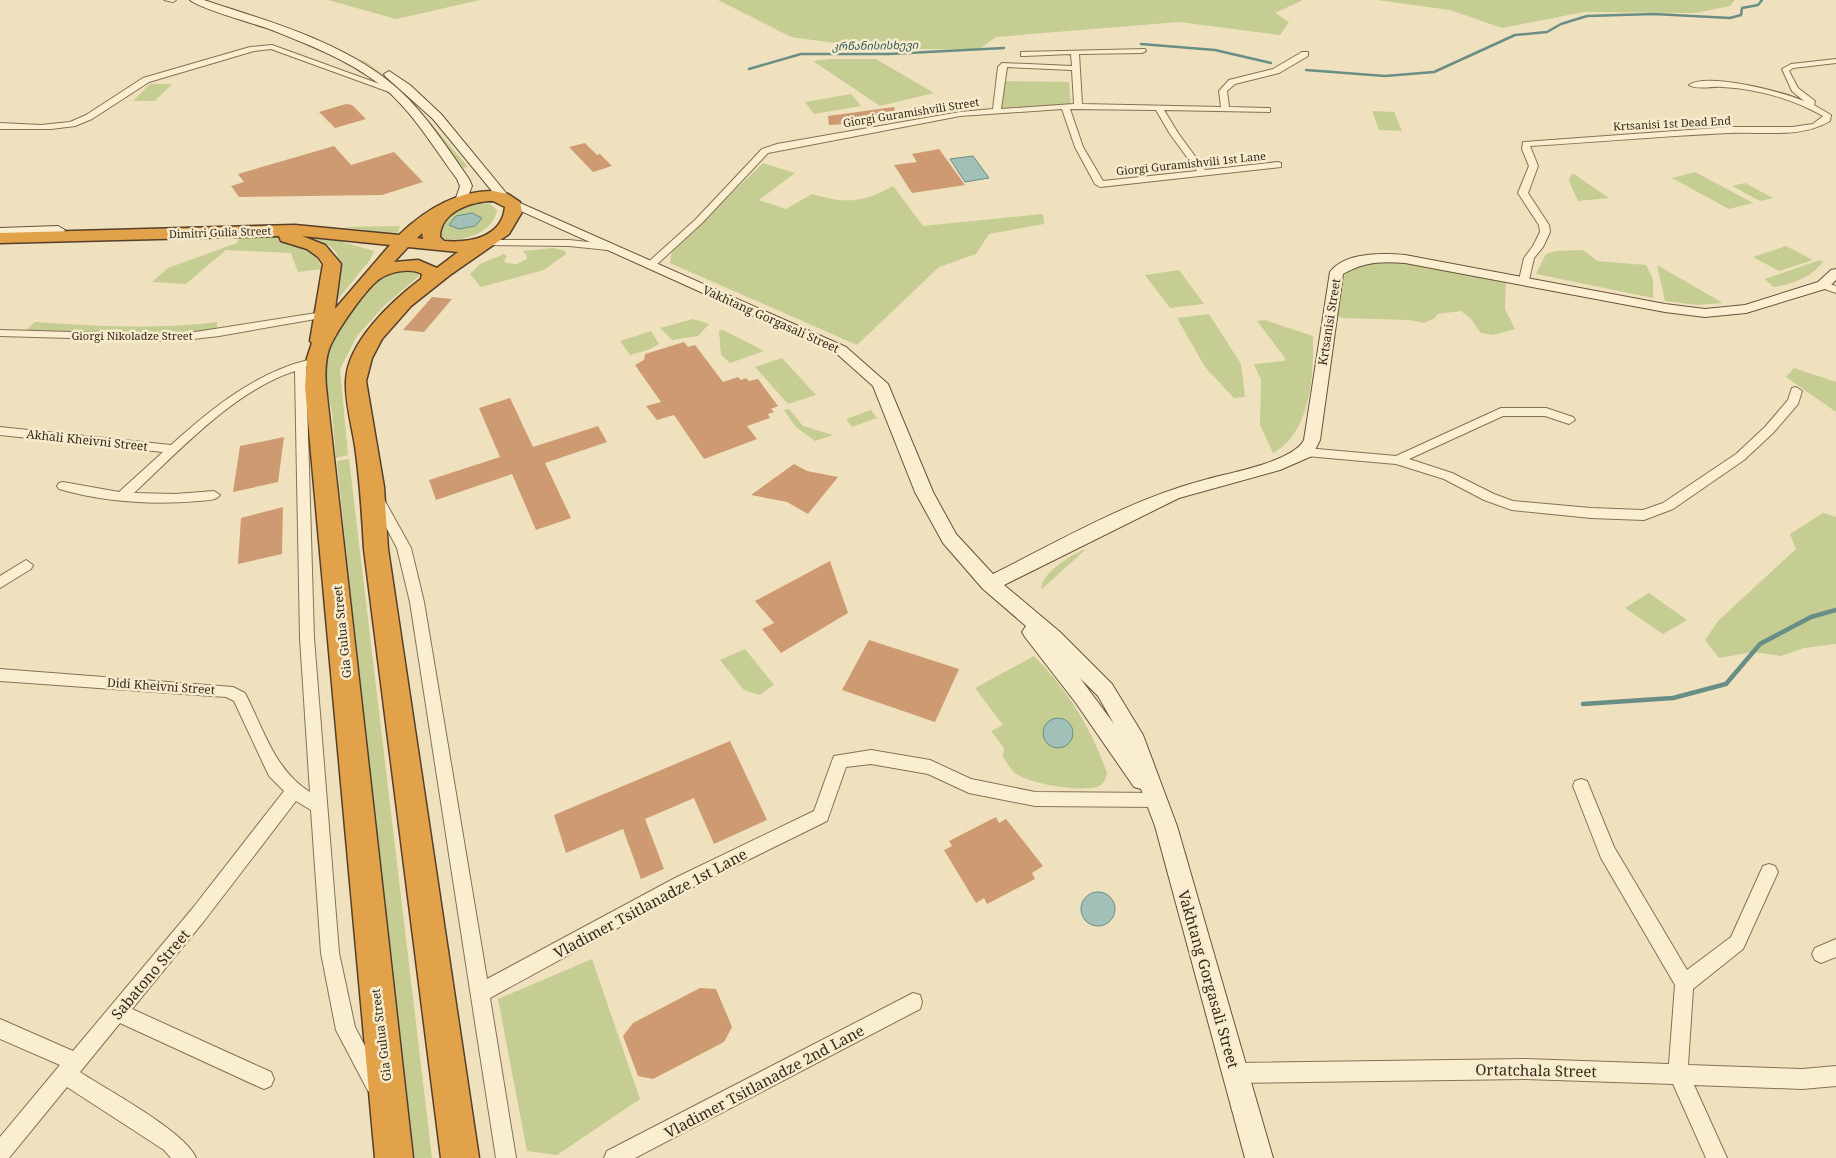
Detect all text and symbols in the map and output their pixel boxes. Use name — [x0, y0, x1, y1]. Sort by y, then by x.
water label: კრწანისისხევი — [832, 37, 919, 53]
street label: Giorgi Guramishvili Street — [842, 94, 980, 130]
street label: Krtsanisi 1st Dead End — [1613, 112, 1732, 134]
street label: Giorgi Guramishvili 1st Lane — [1115, 148, 1267, 178]
street label: Dimitri Gulia Street — [169, 223, 272, 241]
street label: Krtsanisi Street — [1314, 277, 1344, 367]
street label: Vakhtang Gorgasali Street — [700, 281, 842, 357]
street label: Giorgi Nikoladze Street — [71, 328, 193, 343]
street label: Akhali Kheivni Street — [25, 425, 149, 455]
street label: Gia Gulua Street — [329, 585, 355, 679]
street label: Didi Kheivni Street — [106, 674, 216, 698]
street label: Vladimer Tsitlanadze 1st Lane — [550, 843, 750, 963]
street label: Vakhtang Gorgasali Street — [1174, 887, 1244, 1071]
street label: Sabatono Street — [106, 925, 194, 1023]
street label: Gia Gulua Street — [367, 988, 395, 1082]
street label: Vladimer Tsitlanadze 2nd Lane — [661, 1020, 867, 1142]
street label: Ortatchala Street — [1475, 1059, 1597, 1081]

